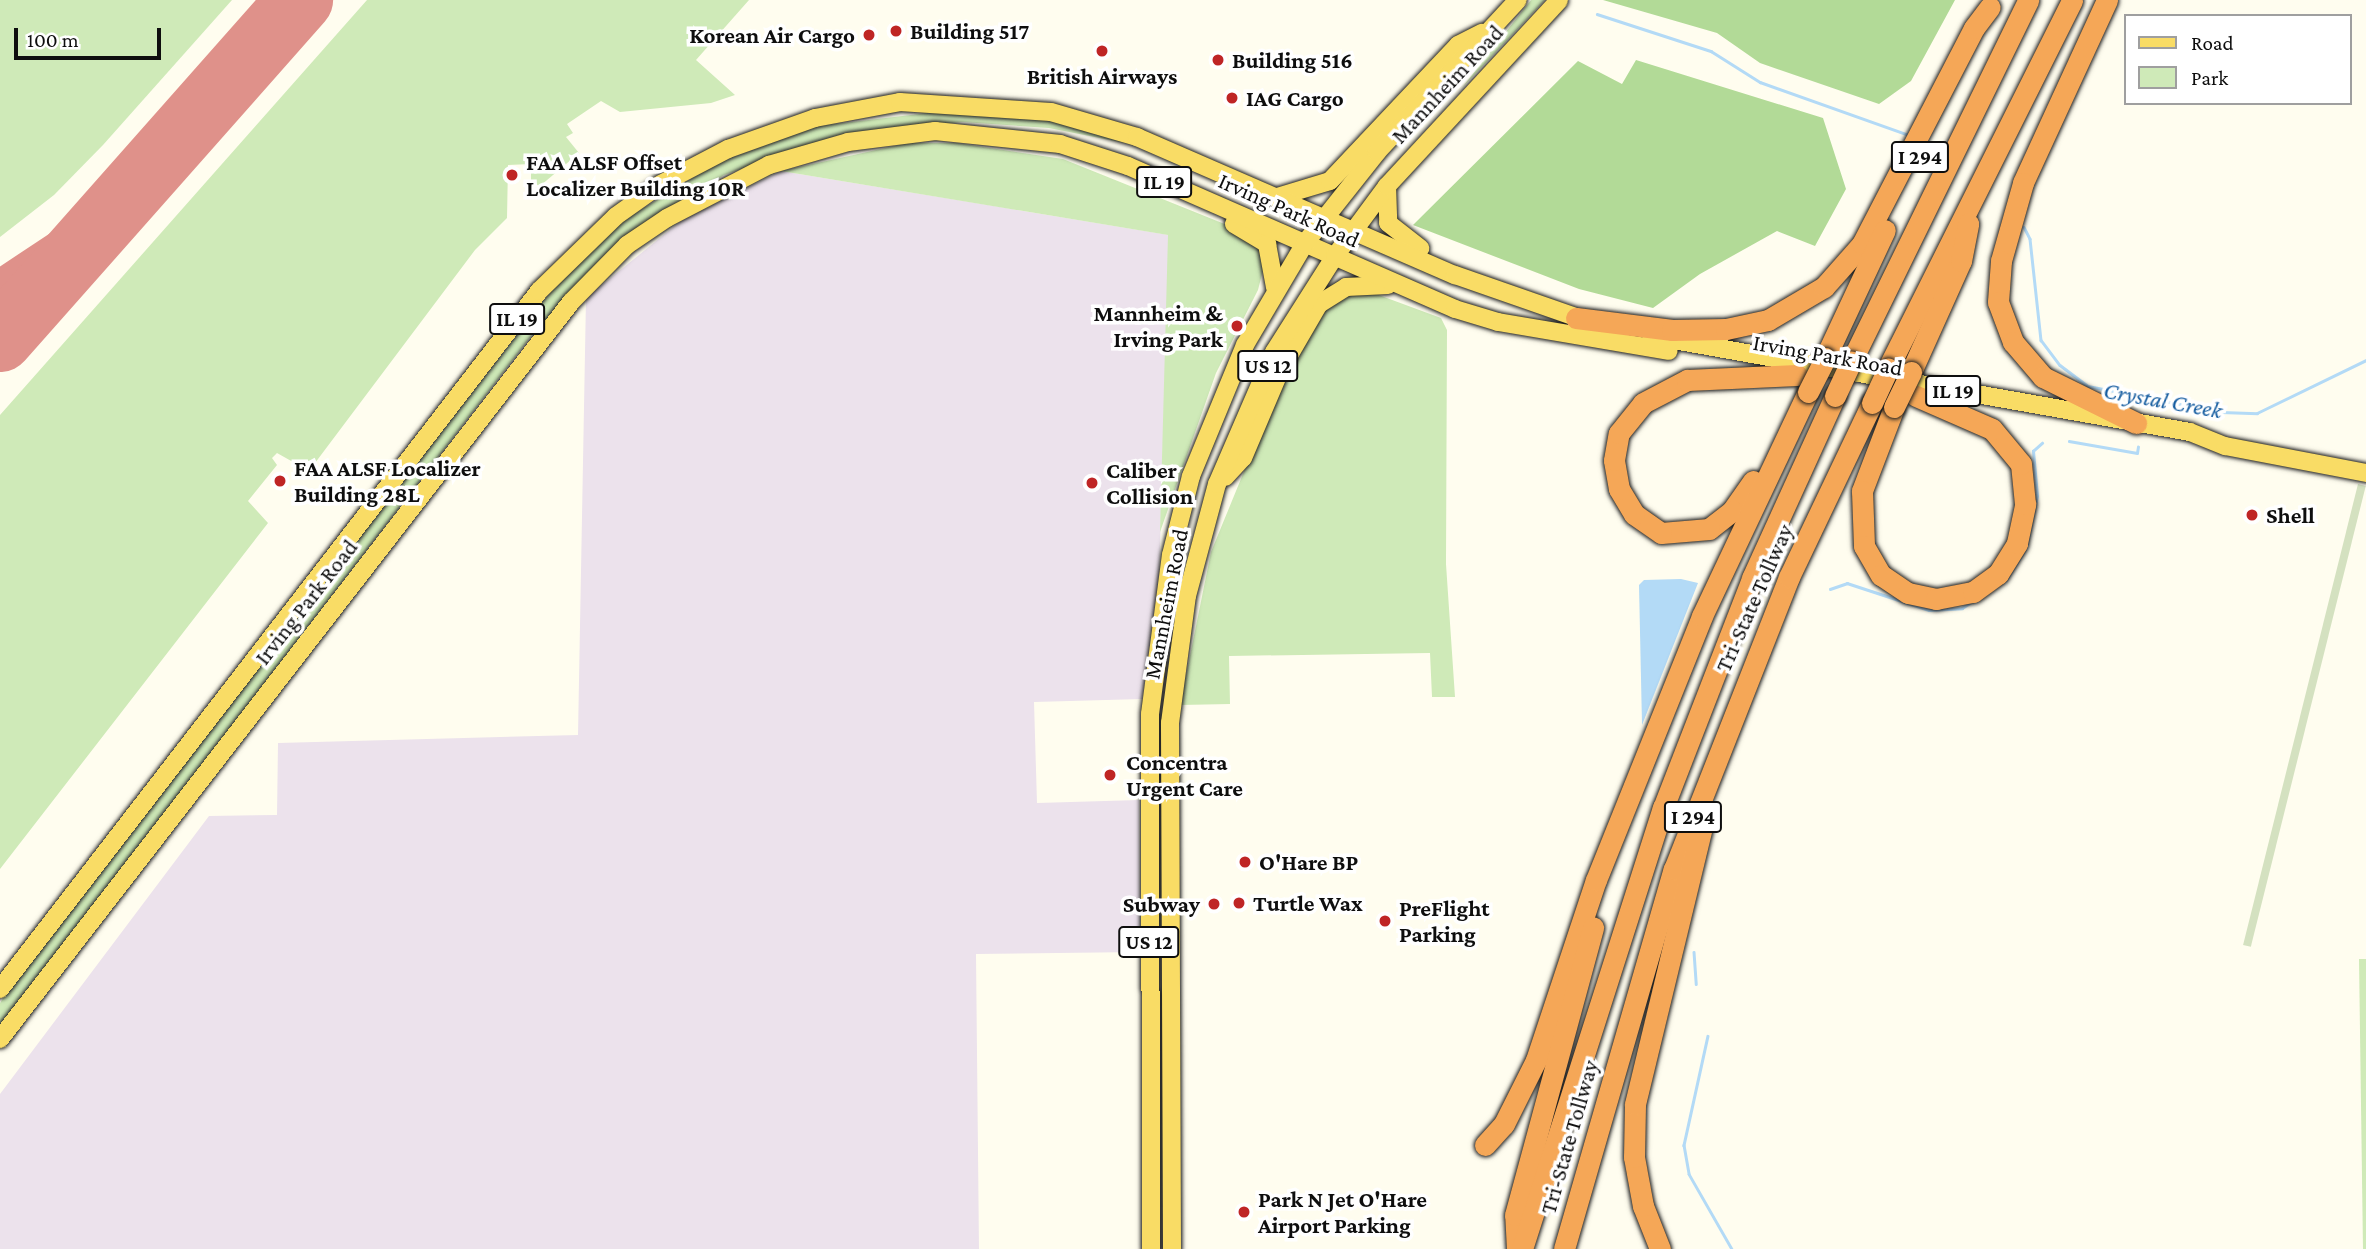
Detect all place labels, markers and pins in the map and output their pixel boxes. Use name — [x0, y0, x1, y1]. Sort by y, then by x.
place label: Building 517 — [910, 17, 1029, 45]
place label: Korean Air Cargo — [689, 21, 855, 49]
marker: Building 517 — [888, 23, 904, 39]
marker: Korean Air Cargo — [861, 27, 877, 43]
marker: British Airways — [1094, 43, 1110, 59]
place label: Building 516 — [1232, 46, 1353, 74]
marker: Building 516 — [1210, 52, 1226, 68]
place label: British Airways — [1027, 62, 1177, 90]
place label: IAG Cargo — [1246, 84, 1344, 112]
marker: IAG Cargo — [1224, 90, 1240, 106]
place label: FAA ALSF Offset Localizer Building 10R — [526, 148, 745, 202]
marker: FAA ALSF Offset Localizer Building 10R — [504, 167, 520, 183]
place label: Mannheim & Irving Park — [1093, 299, 1223, 353]
marker: Mannheim & Irving Park — [1229, 318, 1245, 334]
place label: FAA ALSF Localizer Building 28L — [294, 454, 481, 508]
place label: Caliber Collision — [1106, 456, 1193, 510]
marker: FAA ALSF Localizer Building 28L — [272, 473, 288, 489]
marker: Caliber Collision — [1084, 475, 1100, 491]
place label: Shell — [2266, 501, 2315, 529]
marker: Shell — [2244, 507, 2260, 523]
place label: Concentra Urgent Care — [1126, 748, 1243, 802]
marker: Concentra Urgent Care — [1100, 765, 1120, 785]
place label: O'Hare BP — [1259, 848, 1358, 876]
marker: O'Hare BP — [1237, 854, 1253, 870]
place label: Turtle Wax — [1253, 889, 1363, 917]
place label: Subway — [1123, 890, 1200, 918]
place label: PreFlight Parking — [1399, 894, 1490, 948]
marker: Turtle Wax — [1231, 895, 1247, 911]
marker: Subway — [1206, 896, 1222, 912]
marker: PreFlight Parking — [1377, 913, 1393, 929]
place label: Park N Jet O'Hare Airport Parking — [1258, 1185, 1427, 1239]
marker: Park N Jet O'Hare Airport Parking — [1236, 1204, 1252, 1220]

